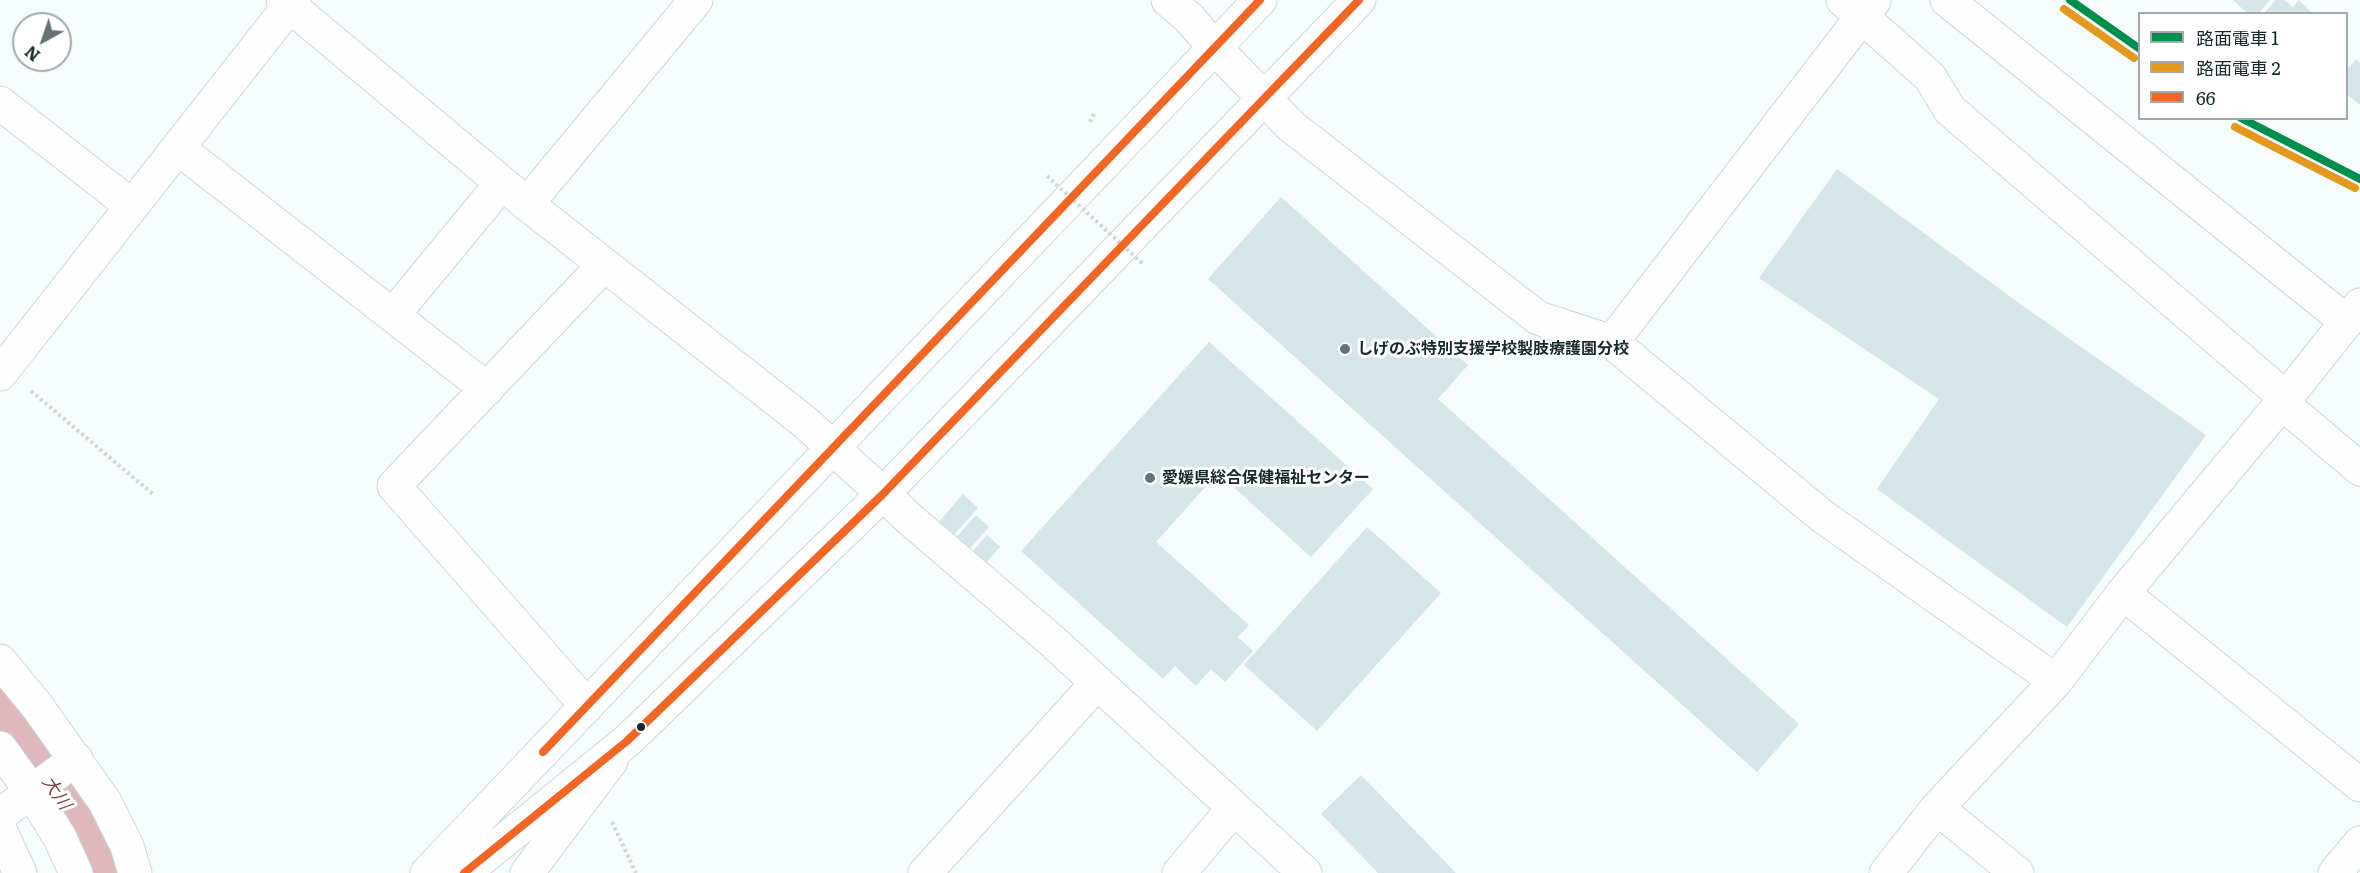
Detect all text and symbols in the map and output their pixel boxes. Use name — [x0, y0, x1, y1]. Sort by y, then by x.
north arrow — [12, 12, 72, 72]
legend — [2138, 12, 2348, 120]
text: 路面電車 1 — [2196, 24, 2279, 51]
text: N — [19, 41, 45, 68]
text: 路面電車 2 — [2196, 54, 2281, 81]
text: 66 — [2196, 84, 2215, 111]
place label: しげのぶ特別支援学校製肢療護園分校 — [1357, 339, 1629, 359]
marker: しげのぶ特別支援学校製肢療護園分校 — [1338, 342, 1352, 356]
place label: 愛媛県総合保健福祉センター — [1162, 468, 1370, 488]
marker: 愛媛県総合保健福祉センター — [1143, 471, 1157, 485]
unlabelled marker — [635, 721, 647, 733]
water label: 大川 — [37, 772, 75, 814]

